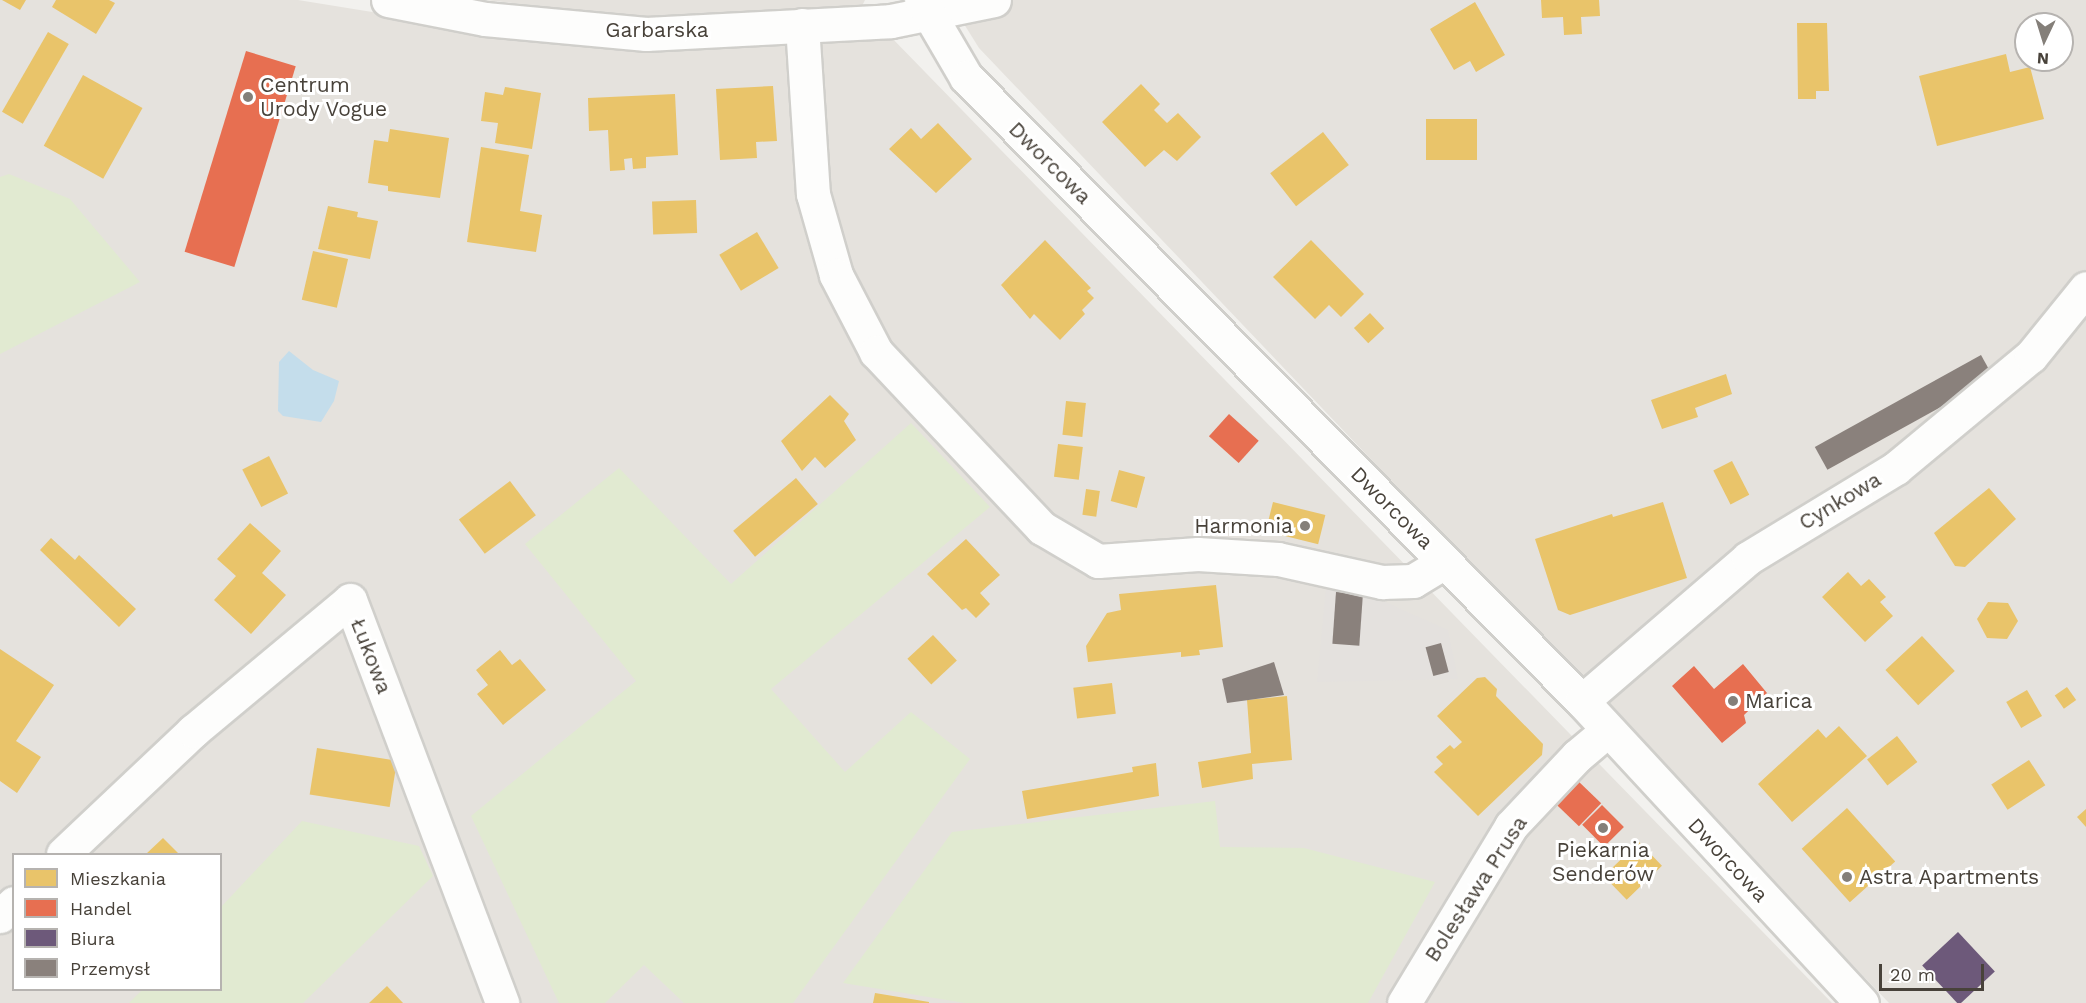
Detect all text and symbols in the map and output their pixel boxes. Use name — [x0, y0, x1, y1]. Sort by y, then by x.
north arrow — [2014, 12, 2074, 72]
street label: Garbarska — [605, 17, 709, 43]
text: N — [2036, 49, 2049, 68]
place label: Centrum Urody Vogue — [260, 72, 388, 122]
marker: Centrum Urody Vogue — [241, 90, 255, 104]
street label: Dworcowa — [1004, 117, 1096, 209]
street label: Dworcowa — [1346, 462, 1438, 554]
street label: Cynkowa — [1794, 467, 1886, 535]
place label: Harmonia — [1194, 513, 1293, 539]
marker: Harmonia — [1298, 519, 1312, 533]
street label: Łukowa — [345, 615, 397, 697]
place label: Marica — [1745, 688, 1812, 714]
marker: Marica — [1726, 694, 1740, 708]
street label: Bolesława Prusa — [1419, 811, 1533, 967]
street label: Dworcowa — [1683, 813, 1773, 907]
marker: Piekarnia Senderów — [1596, 821, 1610, 835]
place label: Piekarnia Senderów — [1552, 837, 1654, 887]
legend — [12, 853, 222, 991]
place label: Astra Apartments — [1859, 864, 2040, 890]
text: Mieszkania — [70, 868, 166, 889]
marker: Astra Apartments — [1840, 870, 1854, 884]
text: Handel — [70, 898, 132, 919]
text: Biura — [70, 928, 115, 949]
scale bar — [1882, 952, 1987, 990]
text: Przemysł — [70, 958, 150, 979]
text: 20 m — [1890, 964, 1935, 985]

